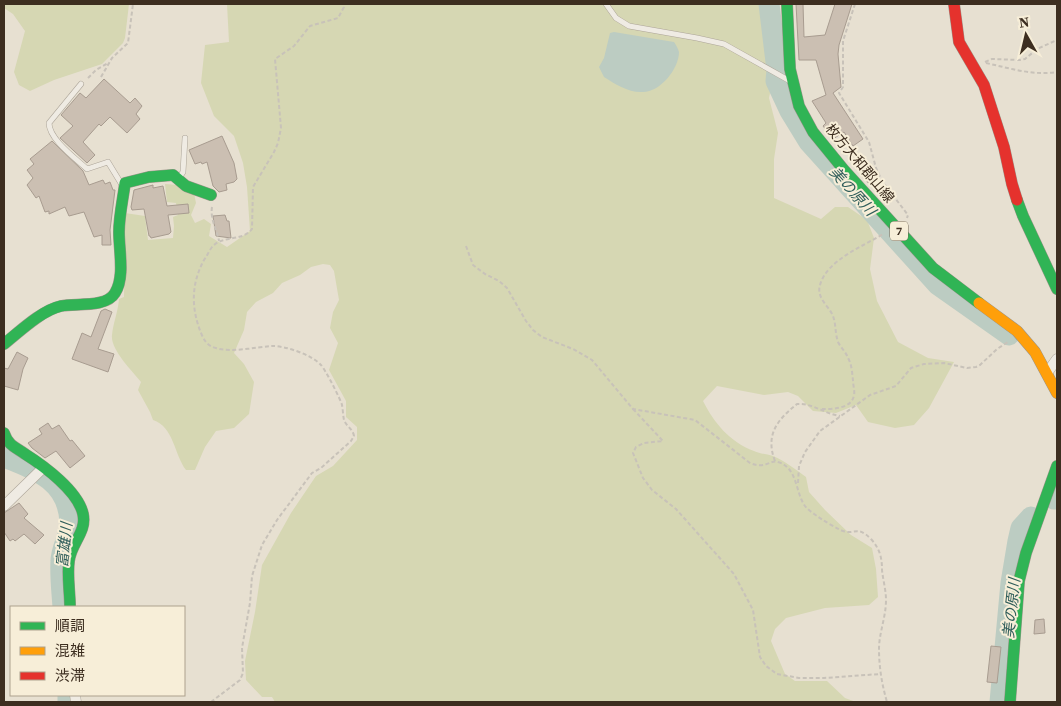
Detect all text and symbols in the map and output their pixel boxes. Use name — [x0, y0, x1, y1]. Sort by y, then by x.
north arrow — [1001, 10, 1051, 60]
text: N — [1018, 12, 1031, 33]
street label: 枚方大和郡山線 — [821, 119, 899, 207]
water label: 美の原川 — [825, 162, 882, 222]
road number: 7 — [890, 222, 908, 240]
water label: 富雄川 — [51, 520, 77, 568]
water label: 美の原川 — [997, 575, 1025, 639]
legend — [10, 606, 185, 696]
text: 順調 — [55, 615, 85, 636]
text: 混雑 — [55, 640, 85, 661]
text: 渋滞 — [55, 665, 85, 686]

